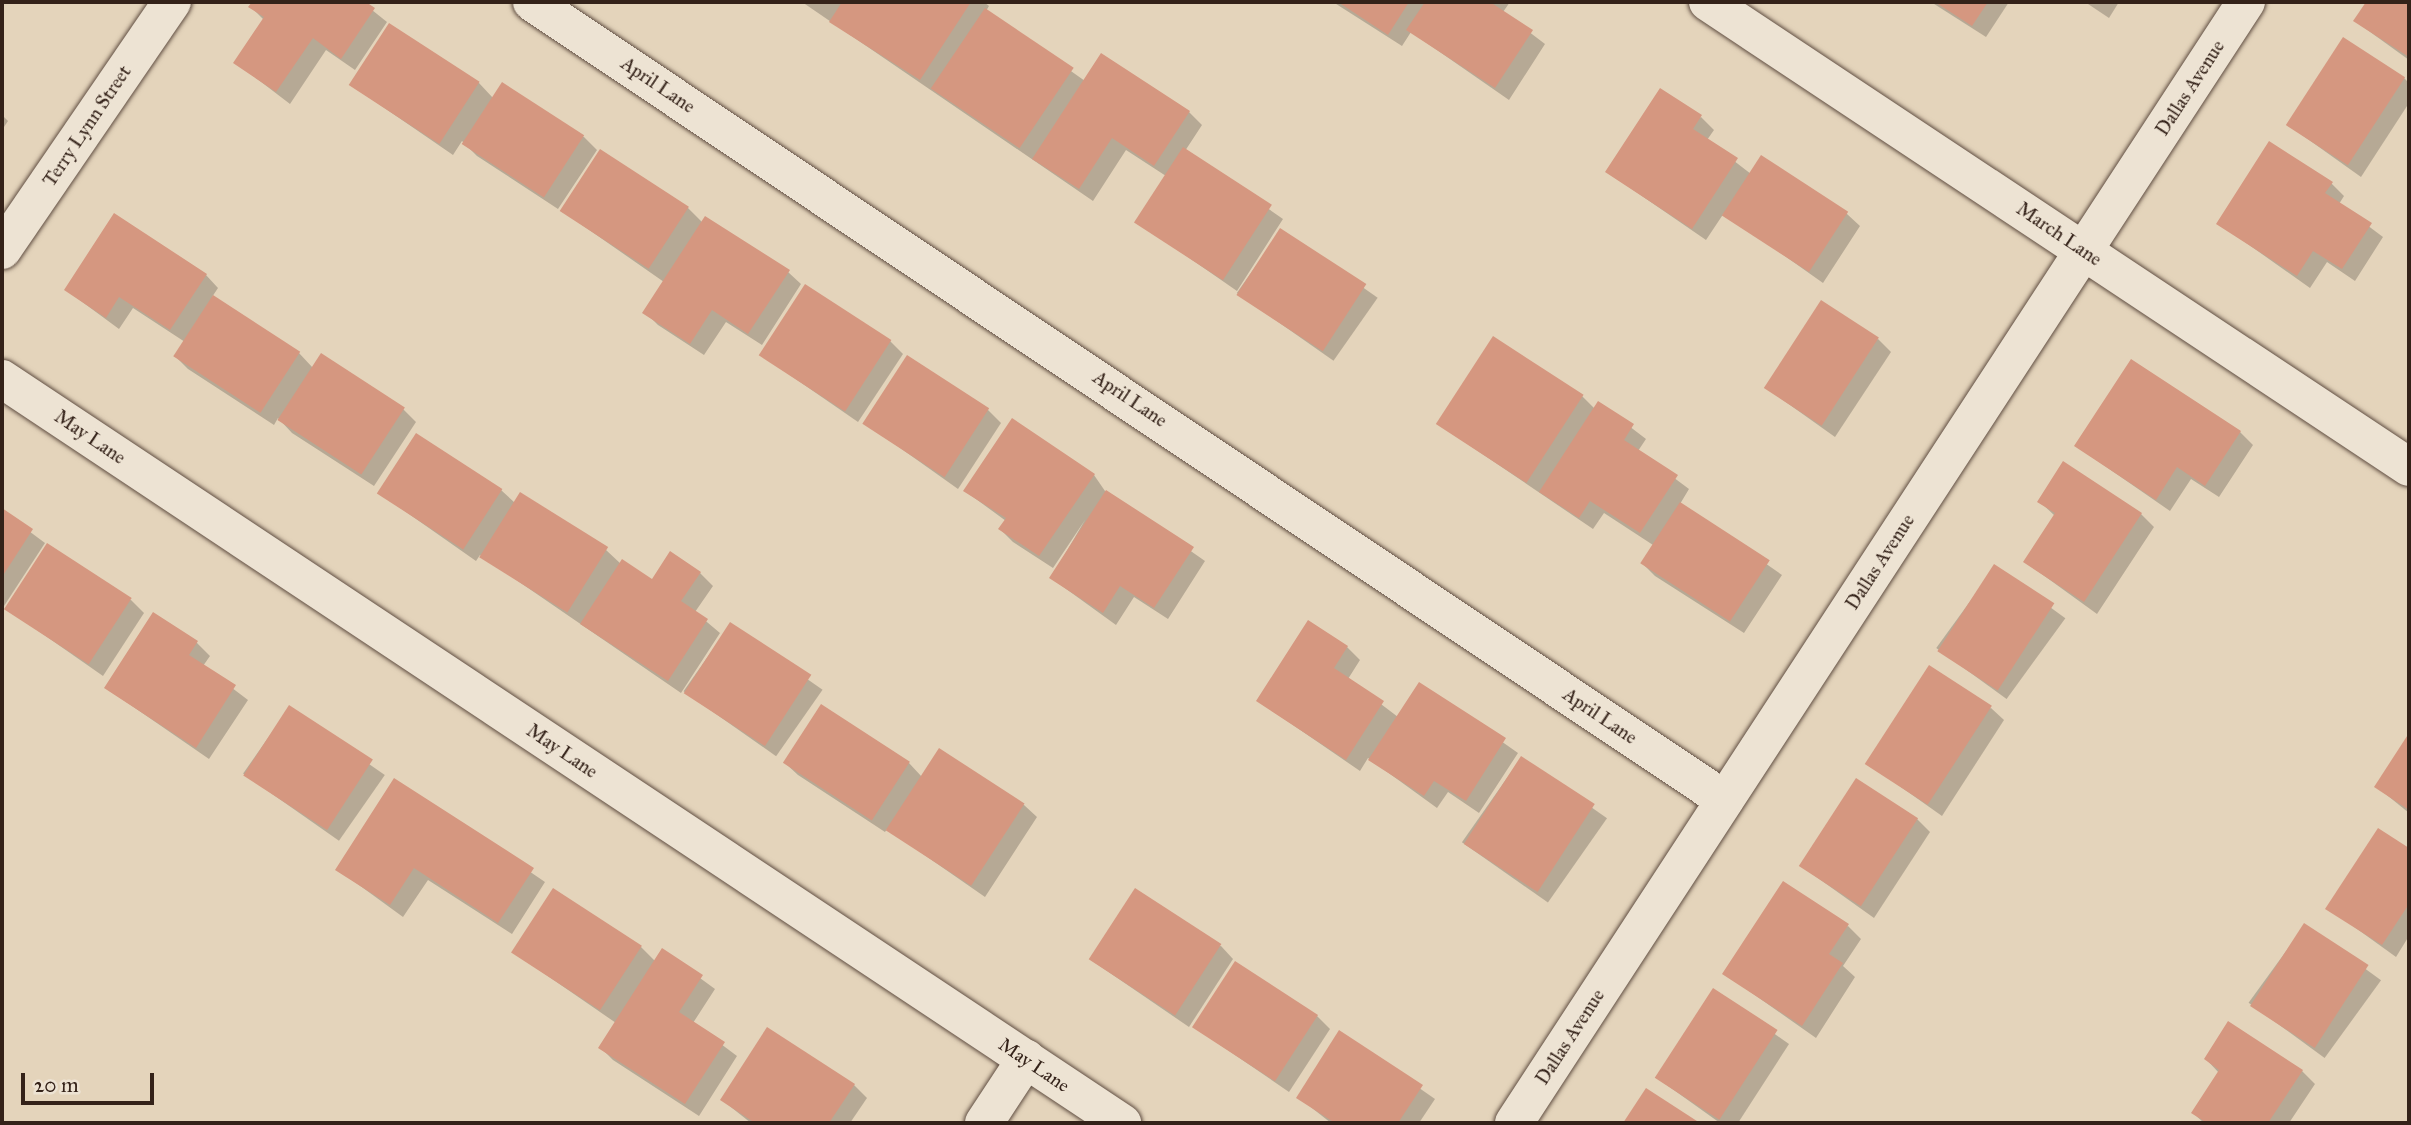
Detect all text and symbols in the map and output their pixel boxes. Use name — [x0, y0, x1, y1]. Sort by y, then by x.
street label: Dallas Avenue — [2151, 36, 2229, 140]
street label: April Lane — [617, 52, 699, 118]
street label: Terry Lynn Street — [38, 61, 136, 191]
street label: March Lane — [2012, 197, 2106, 271]
street label: April Lane — [1089, 366, 1171, 432]
street label: May Lane — [50, 405, 130, 469]
street label: Dallas Avenue — [1841, 510, 1919, 614]
street label: April Lane — [1559, 683, 1641, 749]
street label: May Lane — [522, 719, 602, 783]
street label: Dallas Avenue — [1531, 985, 1609, 1089]
street label: May Lane — [994, 1033, 1074, 1097]
scale bar — [24, 1058, 158, 1102]
text: 20 m — [34, 1072, 79, 1098]

